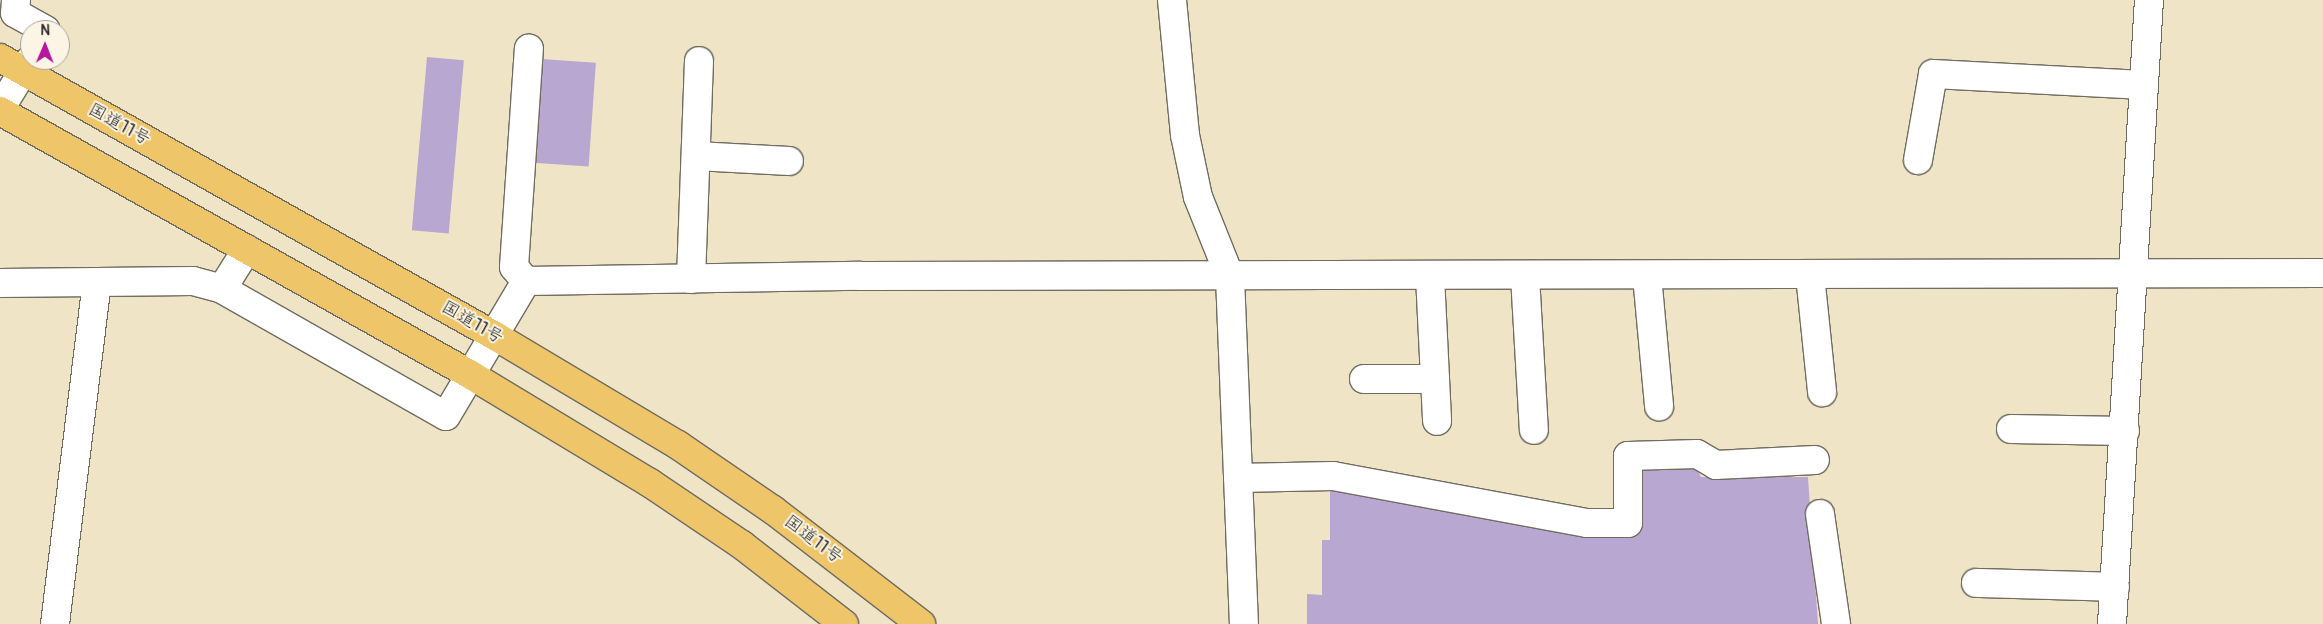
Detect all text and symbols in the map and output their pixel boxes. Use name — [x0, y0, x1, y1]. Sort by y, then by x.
north arrow — [20, 20, 70, 70]
text: N — [40, 22, 50, 39]
street label: 国道11号 — [84, 99, 154, 151]
street label: 国道11号 — [437, 297, 507, 349]
street label: 国道11号 — [779, 511, 847, 569]

